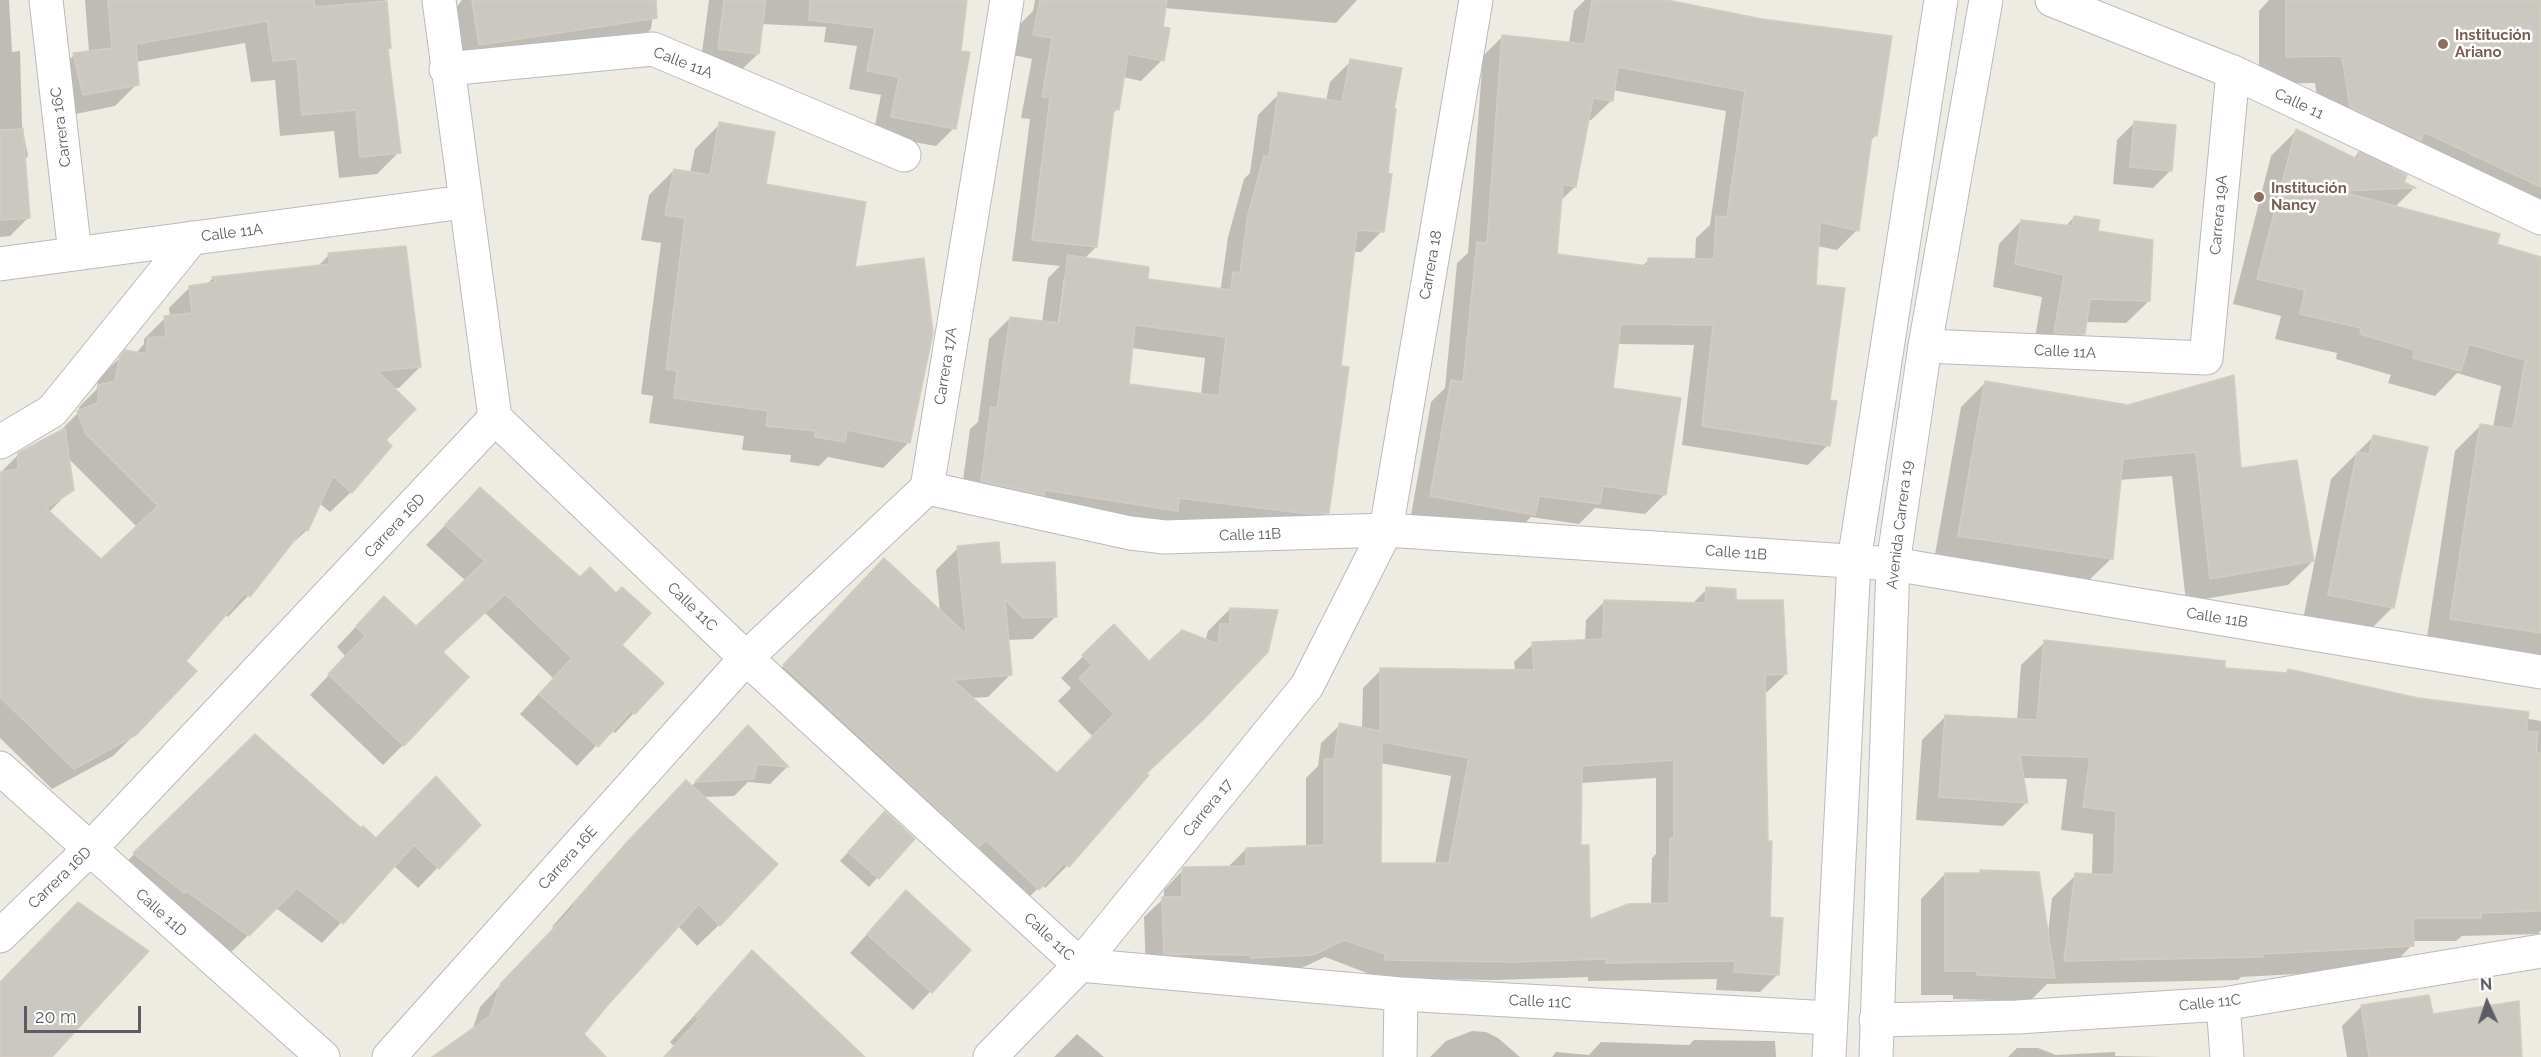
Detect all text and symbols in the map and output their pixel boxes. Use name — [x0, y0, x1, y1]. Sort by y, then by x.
place label: Institución Ariano — [2455, 26, 2531, 61]
marker: Institución Ariano — [2436, 37, 2450, 51]
street label: Calle 11A — [651, 43, 715, 83]
street label: Calle 11 — [2272, 85, 2326, 123]
street label: Carrera 16C — [47, 86, 75, 168]
street label: Carrera 19A — [2207, 174, 2231, 256]
place label: Institución Nancy — [2271, 179, 2347, 214]
marker: Institución Nancy — [2252, 190, 2266, 204]
street label: Calle 11A — [200, 220, 264, 246]
street label: Carrera 18 — [1416, 229, 1446, 301]
street label: Carrera 17A — [931, 326, 961, 406]
street label: Calle 11A — [2033, 341, 2097, 363]
street label: Avenida Carrera 19 — [1883, 460, 1917, 590]
street label: Carrera 16D — [361, 490, 429, 562]
street label: Calle 11B — [1219, 525, 1281, 545]
street label: Calle 11B — [1704, 542, 1768, 564]
street label: Calle 11C — [663, 579, 721, 635]
street label: Calle 11B — [2185, 604, 2249, 632]
street label: Carrera 17 — [1179, 775, 1237, 841]
street label: Carrera 16E — [535, 822, 601, 894]
street label: Carrera 16D — [25, 843, 95, 913]
street label: Calle 11D — [132, 885, 190, 941]
street label: Calle 11C — [1020, 909, 1078, 965]
north arrow — [2457, 973, 2517, 1033]
text: N — [2479, 975, 2493, 994]
street label: Calle 11C — [1508, 991, 1572, 1013]
street label: Calle 11C — [2178, 991, 2242, 1015]
scale bar — [27, 994, 144, 1032]
text: 20 m — [35, 1006, 77, 1027]

